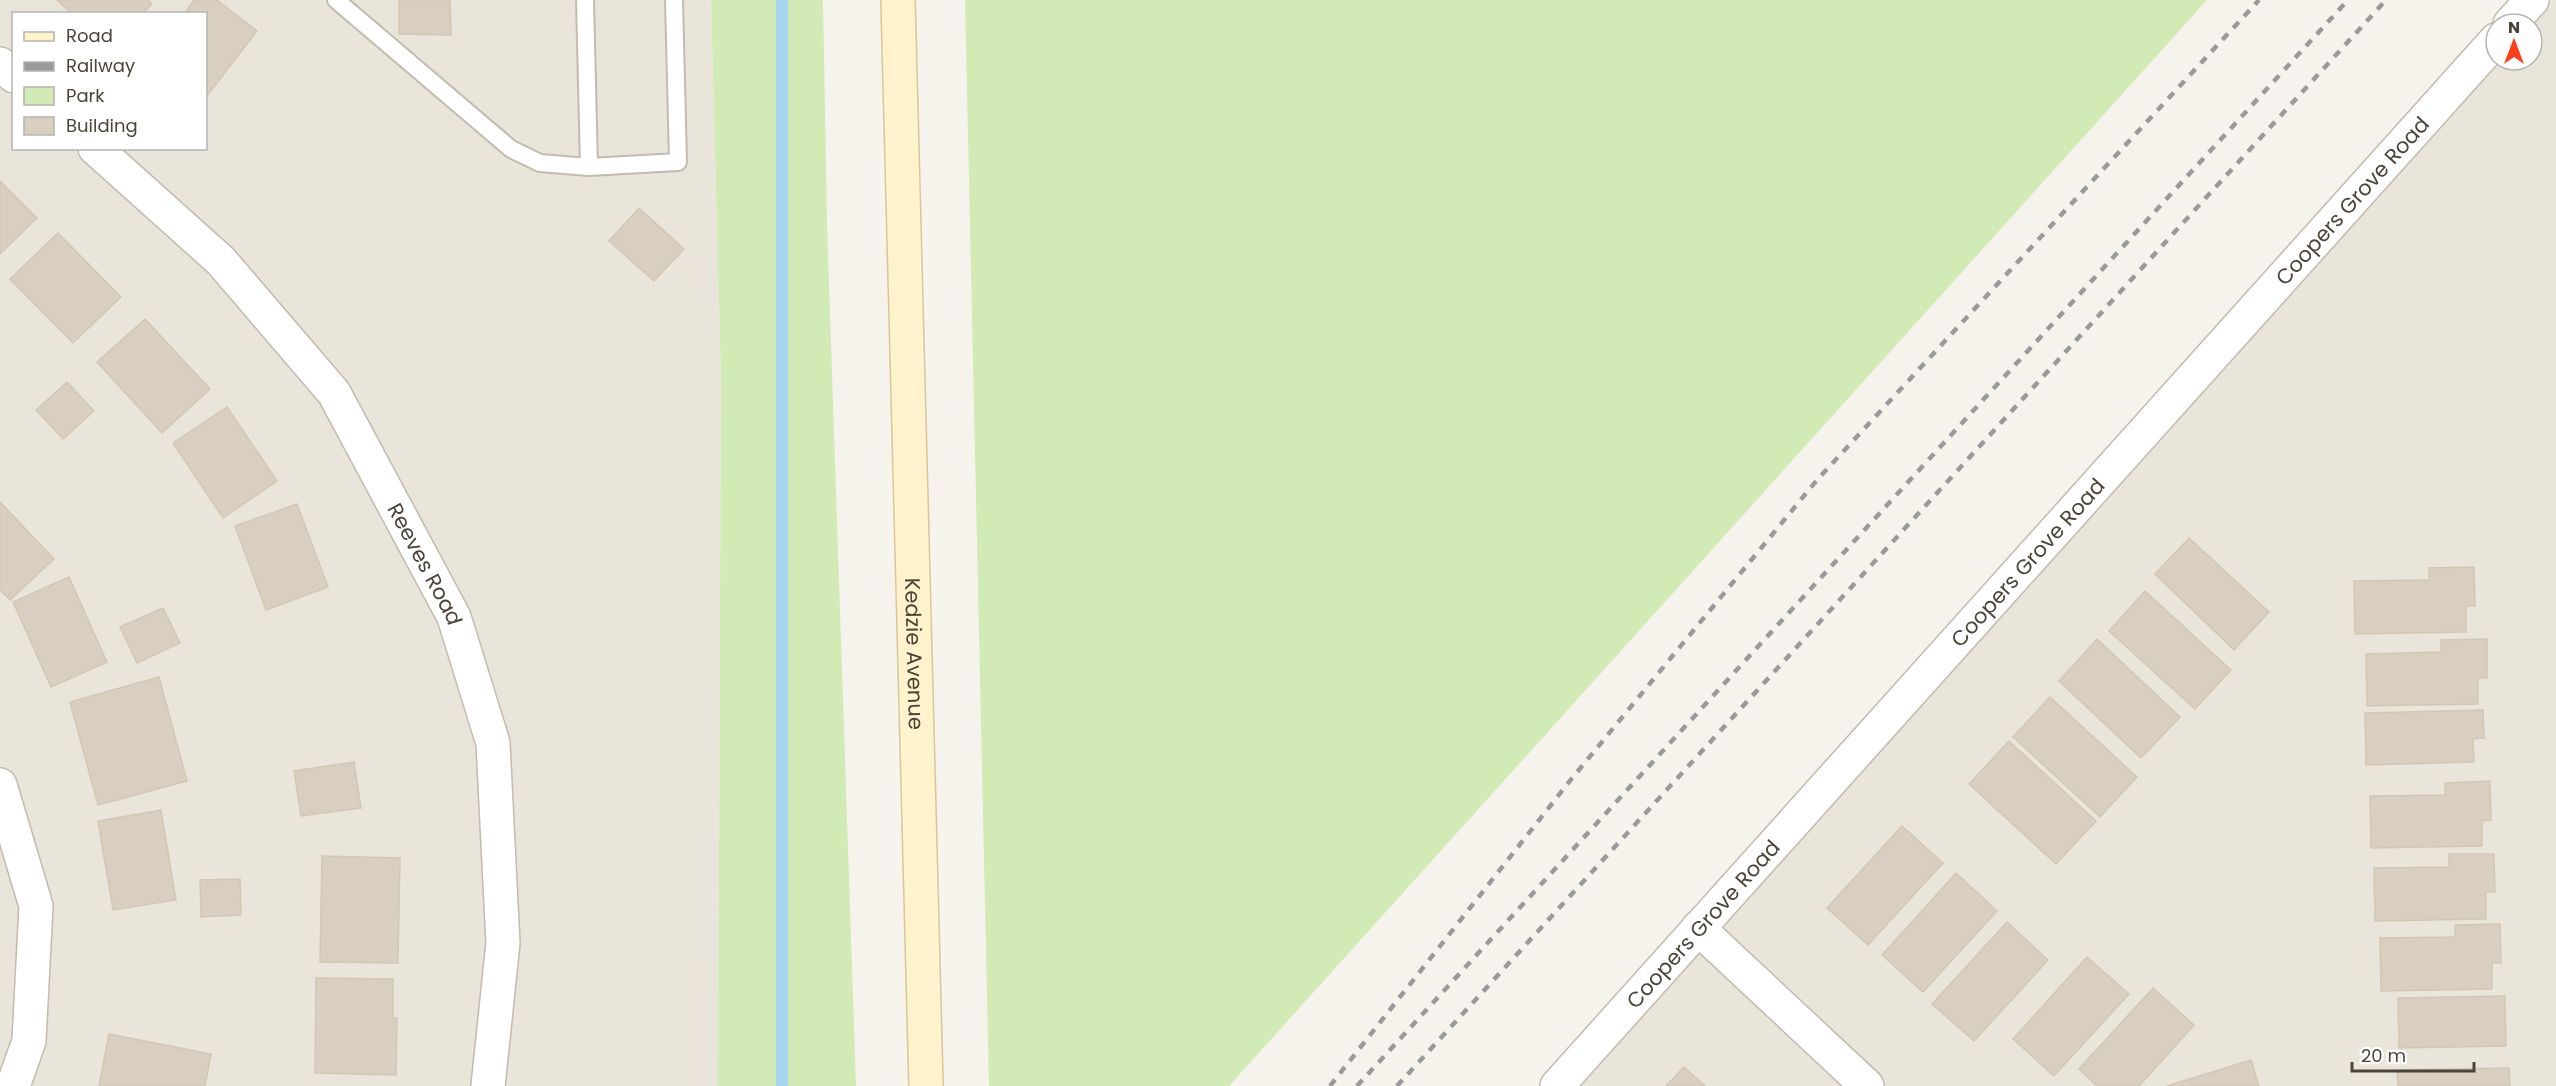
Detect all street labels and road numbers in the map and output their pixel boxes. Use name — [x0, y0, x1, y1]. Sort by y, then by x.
street label: Coopers Grove Road — [2269, 110, 2435, 291]
street label: Coopers Grove Road — [1944, 472, 2111, 653]
street label: Reeves Road — [381, 498, 470, 628]
street label: Kedzie Avenue — [898, 577, 931, 730]
street label: Coopers Grove Road — [1619, 833, 1786, 1014]

